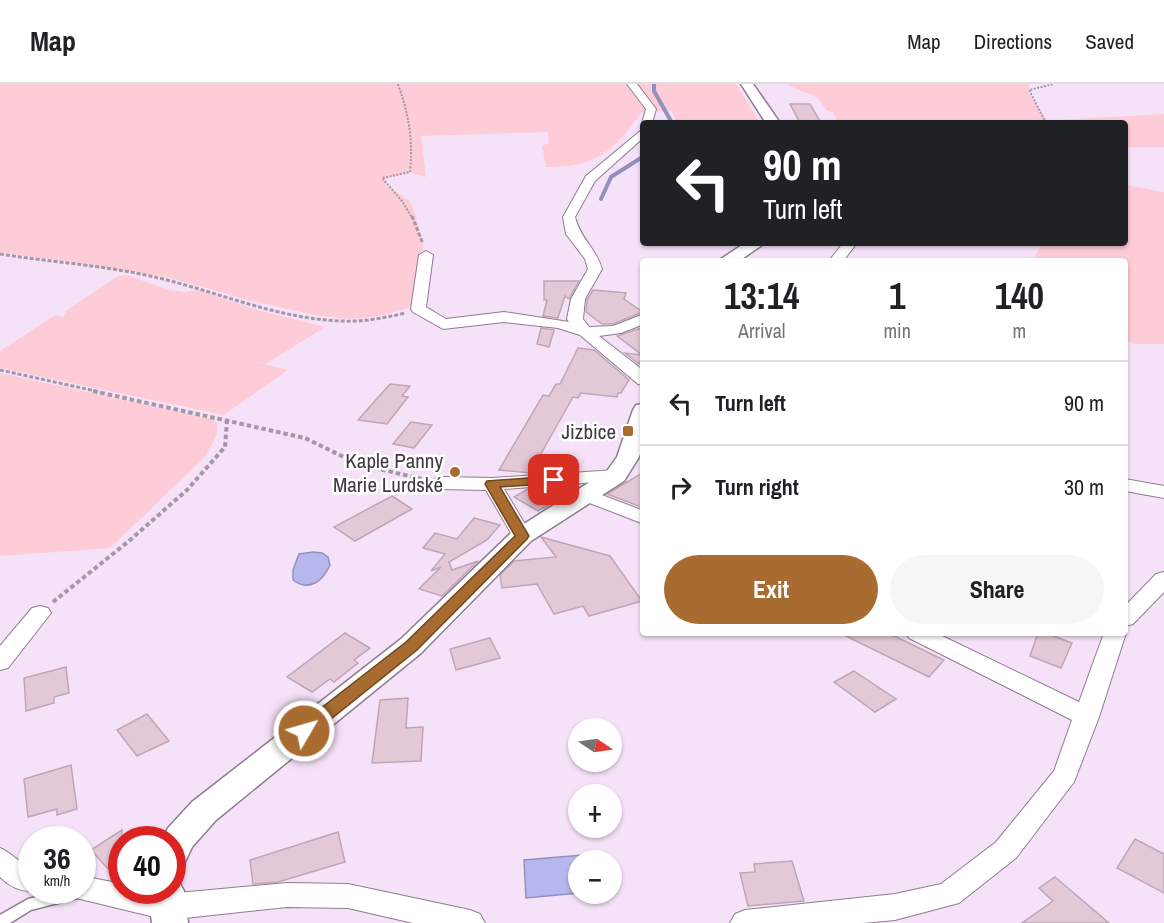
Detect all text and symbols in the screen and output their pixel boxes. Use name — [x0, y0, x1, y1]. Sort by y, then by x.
text: Map — [30, 22, 76, 60]
text: Map — [907, 27, 941, 56]
text: Directions — [974, 27, 1052, 56]
text: Saved — [1085, 27, 1134, 56]
text: 90 m — [763, 137, 842, 193]
icon: left — [664, 144, 742, 222]
text: Turn left — [763, 191, 842, 227]
text: 13:14 — [724, 272, 799, 320]
text: 1 — [889, 272, 905, 320]
text: 140 — [995, 272, 1044, 320]
text: Arrival — [738, 317, 785, 344]
text: min — [883, 317, 911, 344]
text: m — [1013, 317, 1026, 344]
icon: left — [664, 387, 697, 420]
text: Turn left — [715, 388, 786, 418]
text: 90 m — [1064, 388, 1104, 418]
place label: Jizbice — [561, 417, 616, 446]
marker: Jizbice — [621, 424, 635, 438]
place label: Kaple Panny Marie Lurdské — [333, 446, 443, 499]
pin — [528, 454, 579, 505]
icon: arrive — [537, 463, 570, 496]
marker: Kaple Panny Marie Lurdské — [448, 465, 462, 479]
icon: right — [664, 471, 697, 504]
text: Turn right — [715, 472, 799, 502]
text: 30 m — [1064, 472, 1104, 502]
button: Exit — [664, 555, 878, 624]
button: Share — [890, 555, 1104, 624]
position arrow — [272, 699, 336, 763]
north arrow — [568, 718, 622, 772]
map controls — [568, 718, 622, 904]
button: + — [568, 784, 622, 838]
speed limit sign: 40 — [108, 826, 186, 904]
text: 36 — [43, 838, 71, 878]
button: − — [568, 850, 622, 904]
text: km/h — [44, 870, 70, 891]

